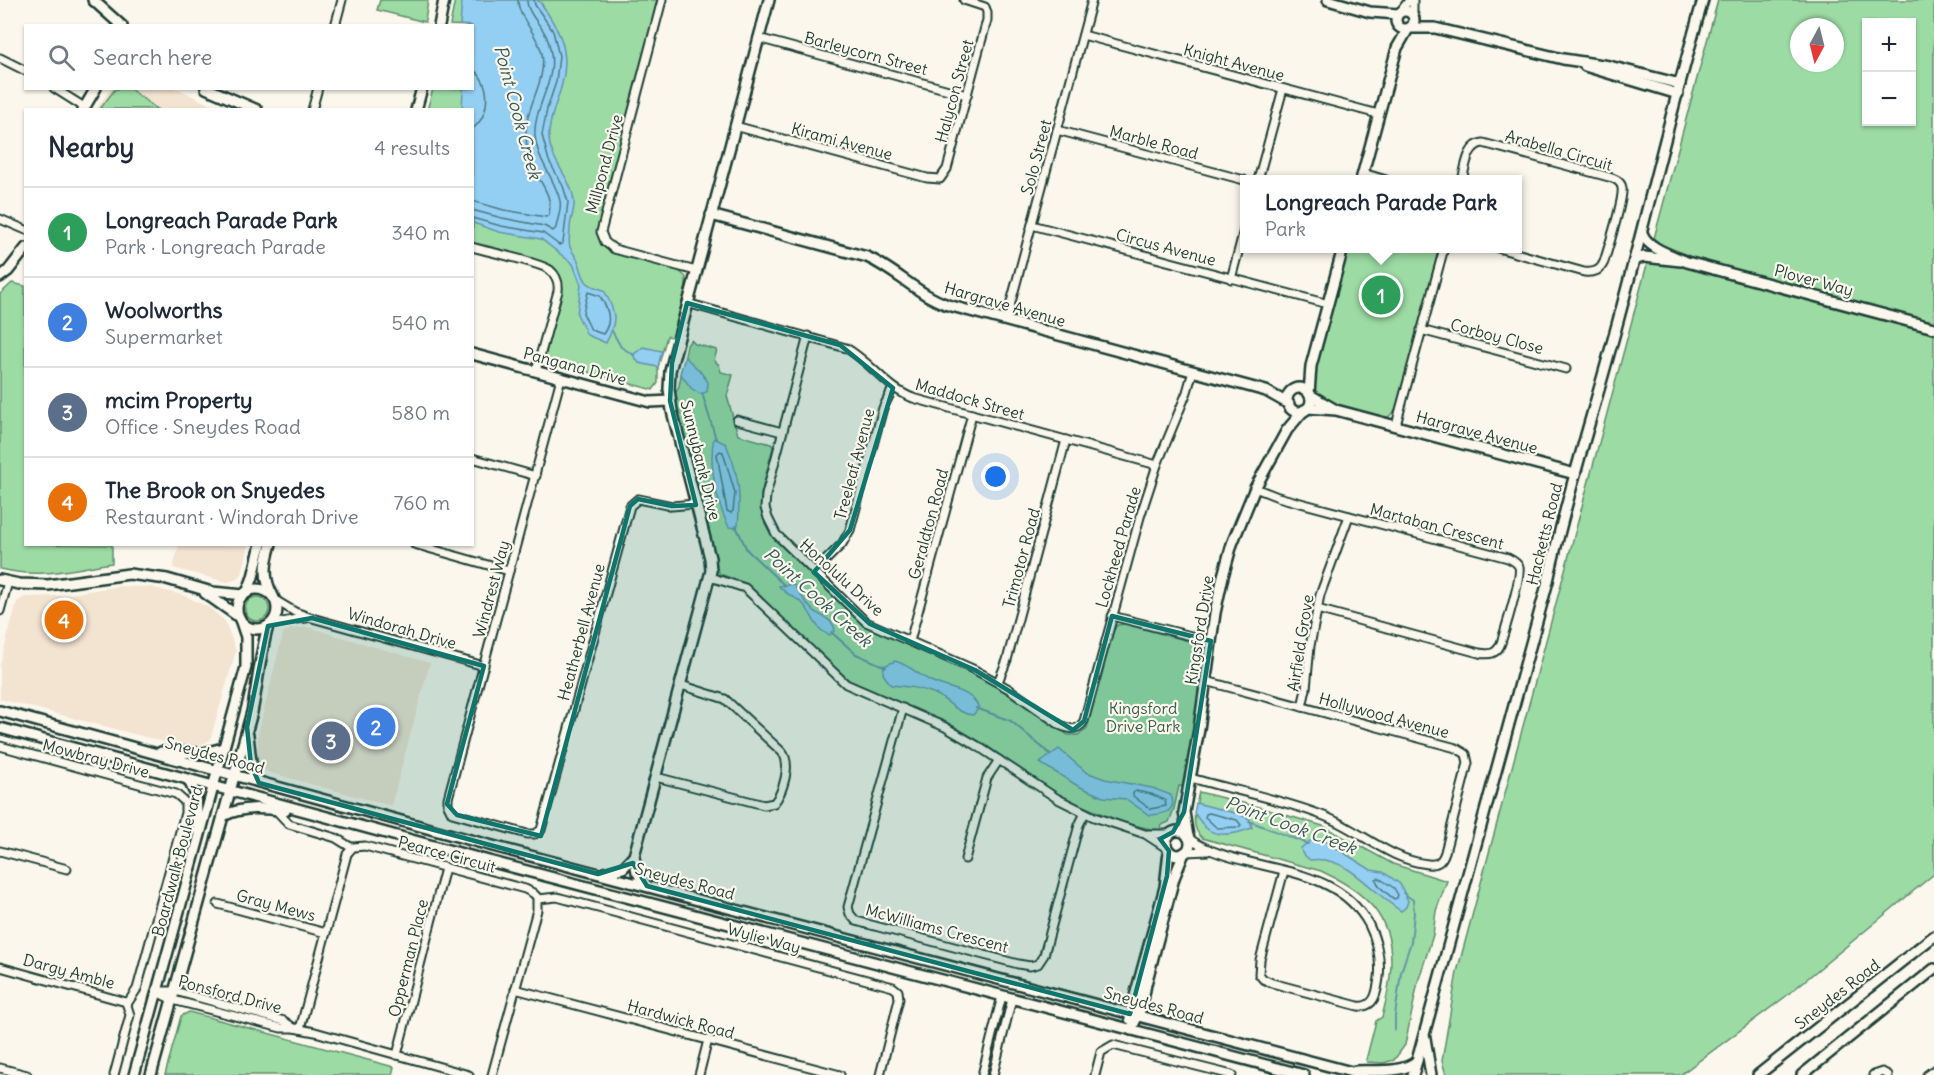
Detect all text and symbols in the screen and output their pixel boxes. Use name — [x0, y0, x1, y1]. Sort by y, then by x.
north arrow — [1790, 18, 1844, 72]
map controls — [1862, 18, 1916, 126]
button: + — [1862, 18, 1916, 72]
search box — [24, 24, 474, 90]
street label: Barleycorn Street — [802, 27, 930, 79]
street label: Halycon Street — [931, 37, 978, 145]
street label: Knight Avenue — [1181, 39, 1287, 85]
icon: search — [45, 41, 78, 74]
text: Search here — [93, 43, 212, 71]
water label: Point Cook Creek — [489, 43, 547, 183]
button: − — [1862, 72, 1916, 126]
street label: Millpond Drive — [581, 112, 627, 216]
street label: Solo Street — [1016, 117, 1056, 197]
street label: Kirami Avenue — [789, 118, 895, 164]
street label: Marble Road — [1108, 121, 1200, 163]
street label: Arabella Circuit — [1503, 125, 1615, 175]
text: Nearby — [48, 131, 134, 164]
text: 4 results — [374, 135, 450, 160]
popup — [1240, 175, 1522, 253]
text: Longreach Parade Park — [1265, 188, 1497, 216]
text: Longreach Parade Park — [105, 206, 338, 234]
text: Park — [1265, 216, 1306, 241]
text: 1 — [64, 220, 71, 245]
text: 340 m — [392, 220, 450, 245]
street label: Circus Avenue — [1114, 224, 1218, 270]
text: Park · Longreach Parade — [105, 234, 326, 259]
street label: Plover Way — [1772, 260, 1856, 300]
pin: 1 — [1362, 272, 1400, 318]
street label: Hargrave Avenue — [942, 277, 1068, 331]
text: Woolworths — [105, 296, 223, 324]
text: 2 — [62, 310, 73, 335]
text: 540 m — [391, 310, 450, 335]
street label: Corboy Close — [1448, 314, 1546, 358]
text: Supermarket — [105, 324, 223, 349]
street label: Pangana Drive — [521, 343, 629, 389]
street label: Maddock Street — [913, 374, 1027, 424]
text: mcim Property — [105, 386, 253, 414]
street label: Sunnybank Drive — [676, 398, 726, 522]
text: 3 — [62, 400, 73, 425]
text: 580 m — [392, 400, 450, 425]
street label: Treeleaf Avenue — [830, 406, 878, 522]
street label: Hargrave Avenue — [1414, 406, 1540, 458]
text: Office · Sneydes Road — [105, 414, 301, 439]
your location — [981, 462, 1010, 491]
street label: Geraldton Road — [904, 467, 952, 581]
text: The Brook on Snyedes — [105, 476, 325, 504]
street label: Hacketts Road — [1522, 481, 1566, 587]
street label: Lockheed Parade — [1091, 484, 1145, 610]
text: 4 — [62, 490, 73, 515]
text: 760 m — [393, 490, 450, 515]
street label: Martaban Crescent — [1368, 499, 1507, 554]
text: Restaurant · Windorah Drive — [105, 504, 359, 529]
street label: Trimotor Road — [998, 506, 1044, 610]
street label: Honolulu Drive — [796, 534, 888, 620]
street label: Windrest Way — [468, 538, 514, 640]
water label: Point Cook Creek — [759, 542, 878, 653]
street label: Heatherbell Avenue — [553, 561, 609, 703]
street label: Kingsford Drive — [1180, 574, 1218, 686]
street label: Airfield Grove — [1282, 593, 1318, 693]
pin: 4 — [44, 598, 84, 642]
street label: Windorah Drive — [345, 603, 459, 653]
street label: Hollywood Avenue — [1317, 688, 1451, 742]
park label: Kingsford Drive Park — [1106, 698, 1180, 736]
pin: 2 — [356, 704, 395, 750]
pin: 3 — [312, 718, 350, 764]
street label: Sneydes Road — [163, 732, 267, 778]
street label: Mowbray Drive — [41, 734, 151, 782]
street label: Boardwalk Boulevard — [147, 783, 207, 939]
water label: Point Cook Creek — [1222, 791, 1361, 860]
street label: Pearce Circuit — [396, 831, 499, 877]
street label: Sneydes Road — [633, 858, 737, 904]
street label: Gray Mews — [234, 885, 318, 925]
street label: Opperman Place — [384, 897, 432, 1019]
street label: McWilliams Crescent — [863, 899, 1011, 957]
street label: Wylie Way — [725, 919, 803, 957]
street label: Dargy Amble — [21, 949, 117, 993]
street label: Sneydes Road — [1790, 955, 1884, 1033]
street label: Ponsford Drive — [176, 971, 284, 1017]
street label: Sneydes Road — [1102, 982, 1206, 1028]
street label: Hardwick Road — [625, 995, 737, 1043]

